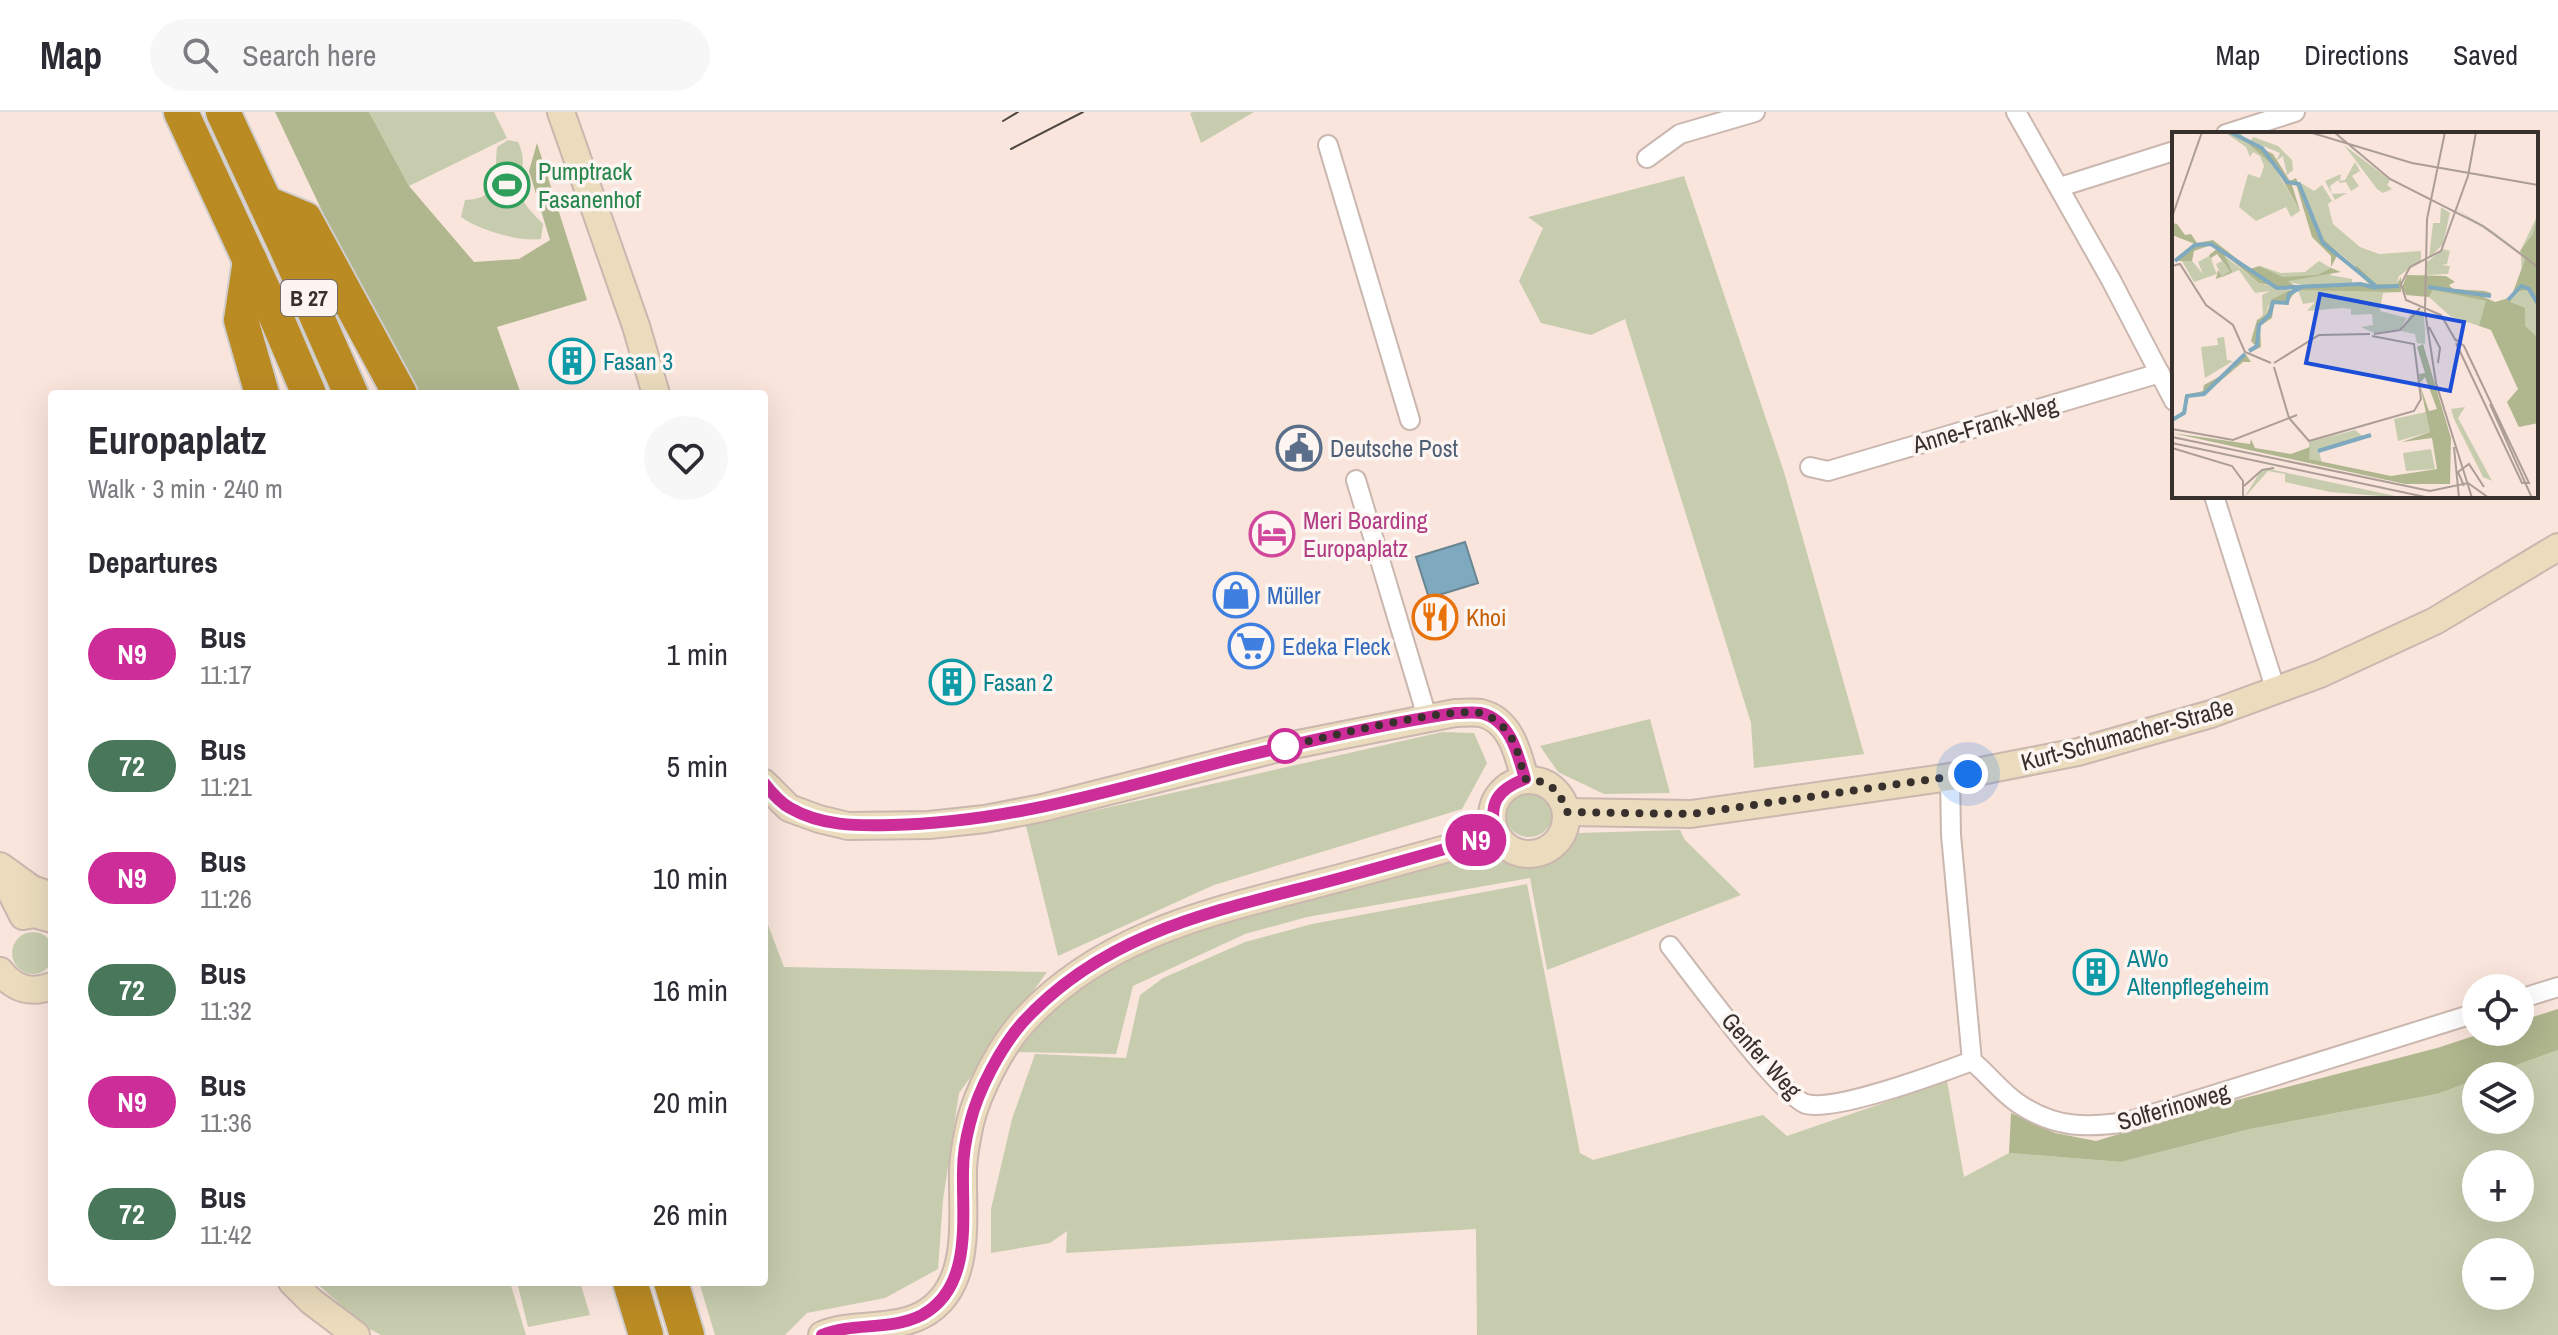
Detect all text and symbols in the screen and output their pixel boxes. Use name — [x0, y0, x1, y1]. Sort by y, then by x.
search box — [150, 19, 710, 91]
text: Map — [40, 30, 102, 81]
icon: search — [178, 33, 222, 77]
text: Search here — [242, 35, 376, 75]
text: Map — [2216, 36, 2260, 74]
text: Directions — [2304, 36, 2409, 74]
text: Saved — [2453, 36, 2518, 74]
inset map — [2172, 132, 2538, 498]
place label: Pumptrack Fasanenhof — [538, 155, 642, 215]
sports icon: Pumptrack Fasanenhof — [483, 161, 531, 209]
road number: B 27 — [281, 280, 337, 316]
building icon: Fasan 3 — [548, 337, 596, 385]
place label: Fasan 3 — [603, 345, 673, 377]
street label: Anne-Frank-Weg — [1908, 388, 2061, 460]
text: Europaplatz — [88, 415, 266, 466]
button: heart — [644, 416, 728, 500]
public building icon: Deutsche Post — [1275, 424, 1323, 472]
place label: Deutsche Post — [1330, 432, 1459, 464]
text: Walk · 3 min · 240 m — [88, 471, 283, 506]
place label: Meri Boarding Europaplatz — [1303, 504, 1428, 564]
hotel icon: Meri Boarding Europaplatz — [1248, 510, 1296, 558]
text: Departures — [88, 542, 218, 582]
shop icon: Müller — [1212, 571, 1260, 619]
place label: Müller — [1267, 579, 1321, 611]
restaurant icon: Khoi — [1411, 593, 1459, 641]
place label: Khoi — [1466, 601, 1507, 633]
text: Bus — [200, 617, 246, 657]
supermarket icon: Edeka Fleck — [1227, 622, 1275, 670]
place label: Edeka Fleck — [1282, 630, 1390, 662]
text: 1 min — [666, 634, 728, 674]
text: N9 — [117, 635, 147, 673]
text: 11:17 — [200, 657, 252, 692]
building icon: Fasan 2 — [928, 658, 976, 706]
place label: Fasan 2 — [983, 666, 1053, 698]
street label: Kurt-Schumacher-Straße — [2017, 690, 2237, 778]
text: Bus — [200, 729, 246, 769]
unlabelled marker — [1268, 729, 1302, 763]
text: 5 min — [666, 746, 728, 786]
text: 72 — [119, 747, 145, 785]
your location — [1948, 754, 1988, 794]
text: 11:21 — [200, 769, 252, 804]
line badge: N9 — [1440, 814, 1512, 866]
text: N9 — [1461, 821, 1491, 859]
text: Bus — [200, 841, 246, 881]
text: 10 min — [653, 858, 728, 898]
text: N9 — [117, 859, 147, 897]
text: 11:26 — [200, 881, 252, 916]
place label: AWo Altenpflegeheim — [2126, 942, 2269, 1002]
building icon: AWo Altenpflegeheim — [2072, 948, 2120, 996]
text: Bus — [200, 953, 246, 993]
text: 16 min — [653, 970, 728, 1010]
text: 72 — [119, 971, 145, 1009]
map controls — [2462, 974, 2534, 1310]
button: locate — [2462, 974, 2534, 1046]
text: 11:32 — [200, 993, 252, 1028]
street label: Genfer Weg — [1715, 1005, 1809, 1105]
button: layers — [2462, 1062, 2534, 1134]
text: Bus — [200, 1065, 246, 1105]
street label: Solferinoweg — [2113, 1075, 2233, 1137]
text: 20 min — [653, 1082, 728, 1122]
text: N9 — [117, 1083, 147, 1121]
text: 11:36 — [200, 1105, 252, 1140]
button: + — [2462, 1150, 2534, 1222]
text: Bus — [200, 1177, 246, 1217]
text: 26 min — [653, 1194, 728, 1234]
text: 72 — [119, 1195, 145, 1233]
text: 11:42 — [200, 1217, 252, 1252]
button: − — [2462, 1238, 2534, 1310]

